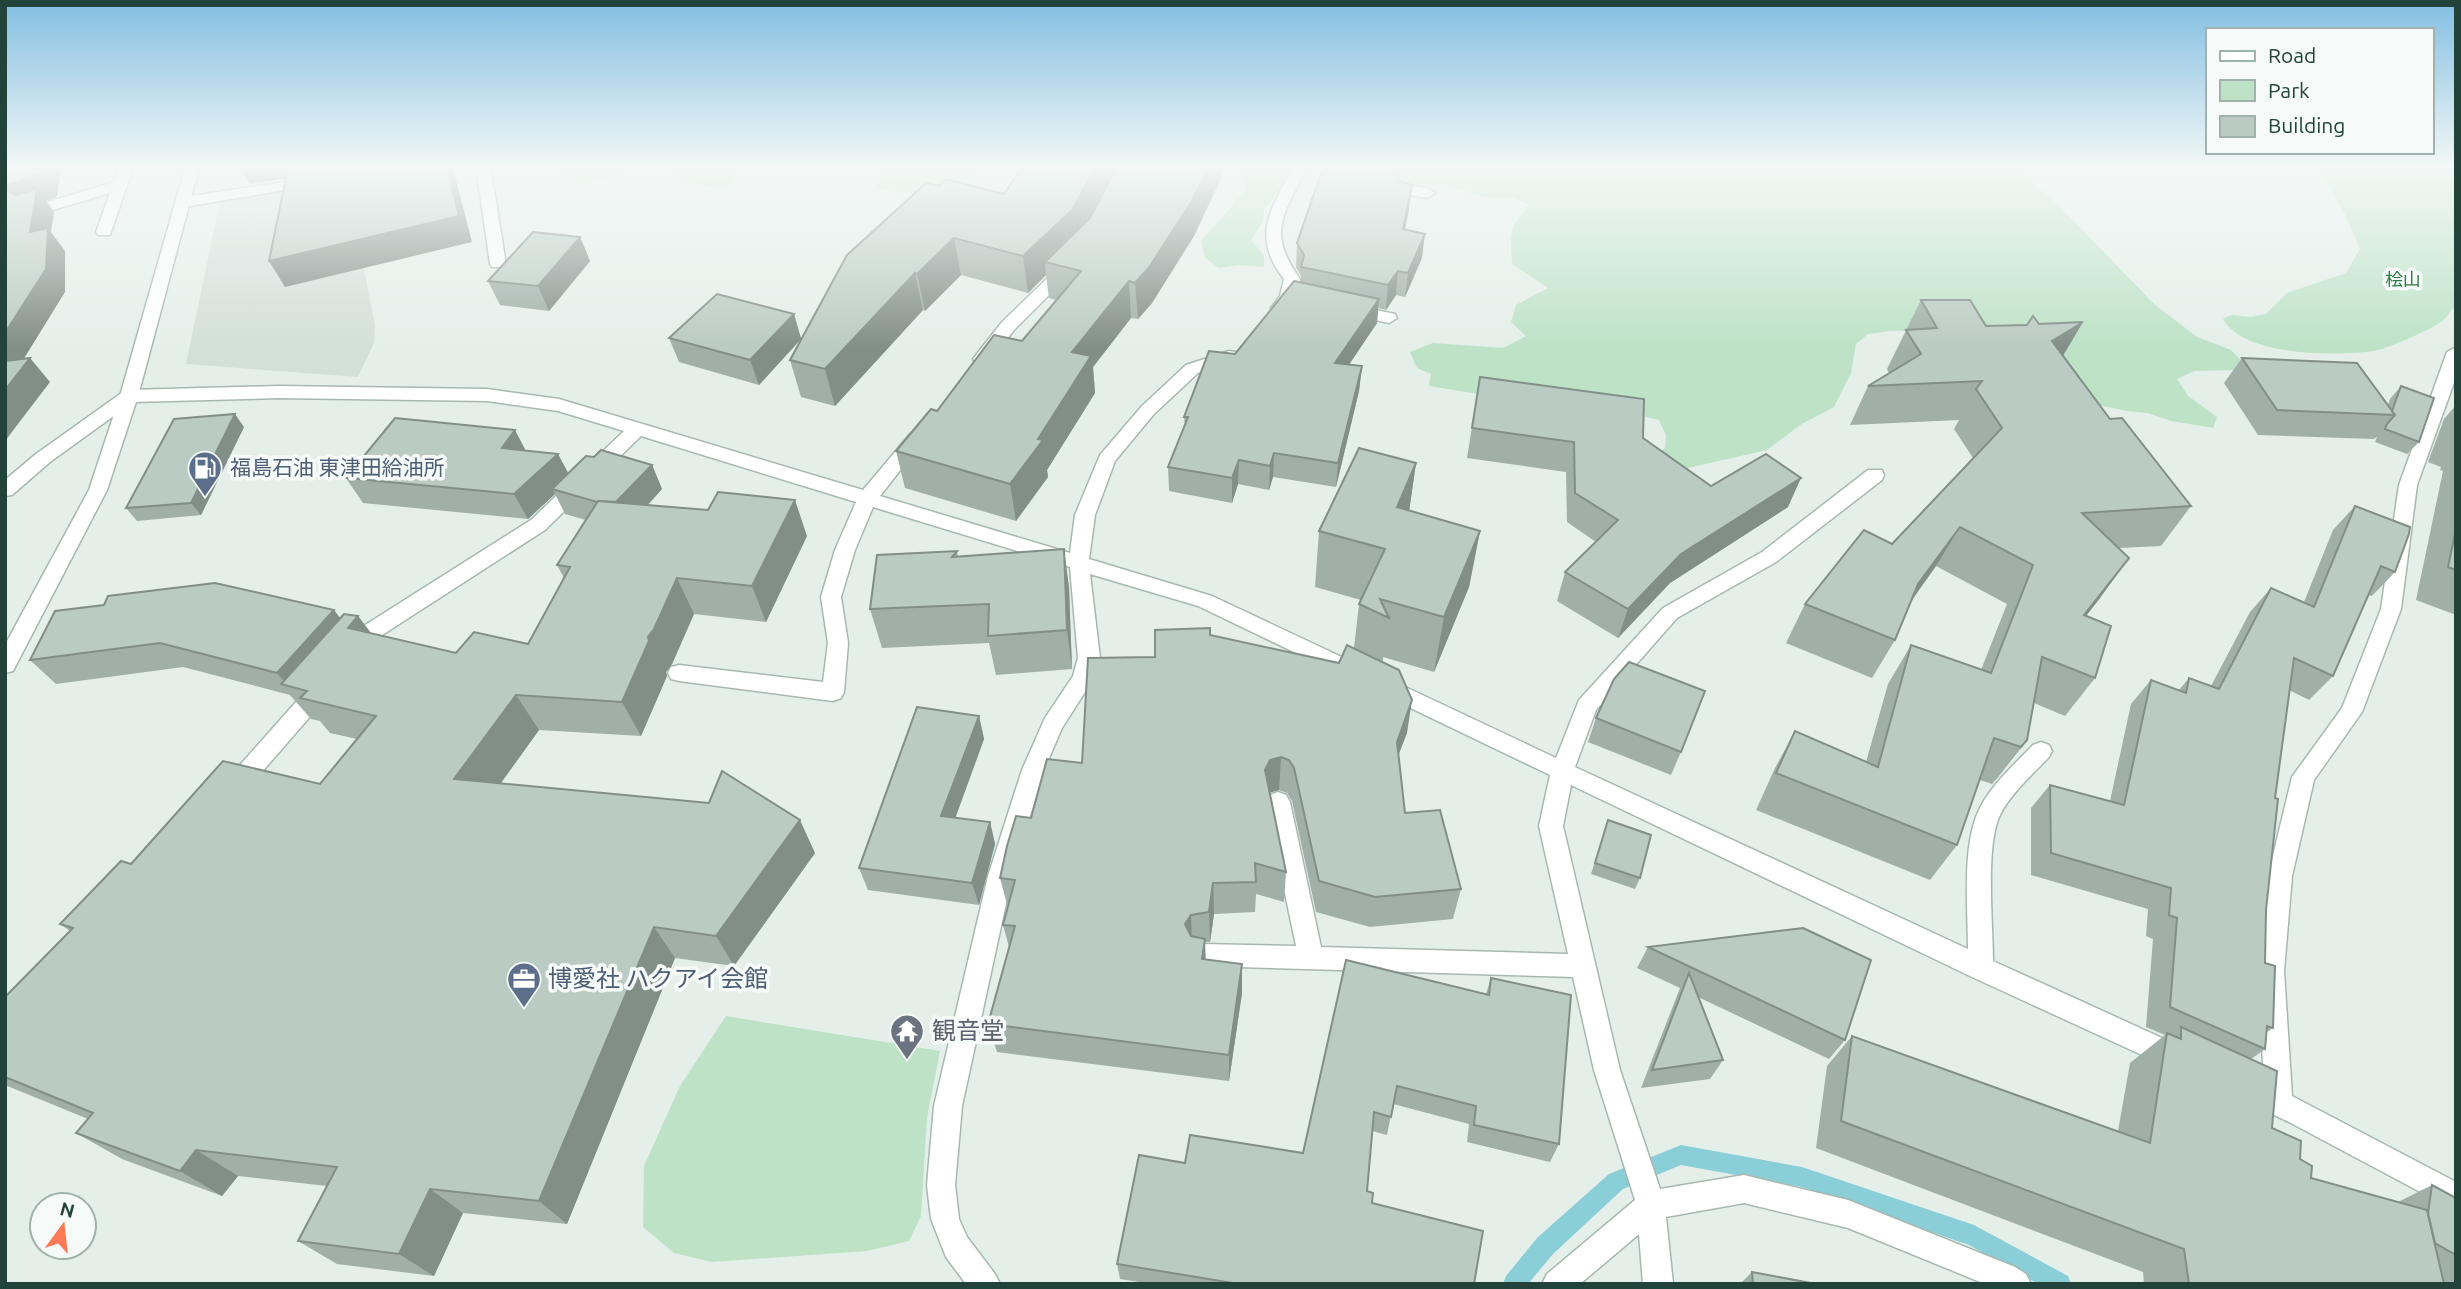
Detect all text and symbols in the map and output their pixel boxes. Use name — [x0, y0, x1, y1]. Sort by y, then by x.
legend — [2206, 28, 2433, 154]
text: Road — [2268, 43, 2316, 67]
text: Park — [2268, 78, 2310, 102]
text: Building — [2268, 113, 2345, 137]
park label: 桧山 — [2385, 269, 2421, 289]
fuel station icon: 福島石油 東津田給油所 — [186, 449, 224, 498]
place label: 福島石油 東津田給油所 — [230, 455, 445, 479]
office icon: 博愛社 ハクアイ会館 — [505, 960, 543, 1009]
place label: 博愛社 ハクアイ会館 — [548, 965, 768, 992]
temple icon: 観音堂 — [888, 1012, 926, 1061]
place label: 観音堂 — [932, 1017, 1004, 1044]
north arrow — [28, 1191, 98, 1261]
text: N — [58, 1197, 77, 1222]

